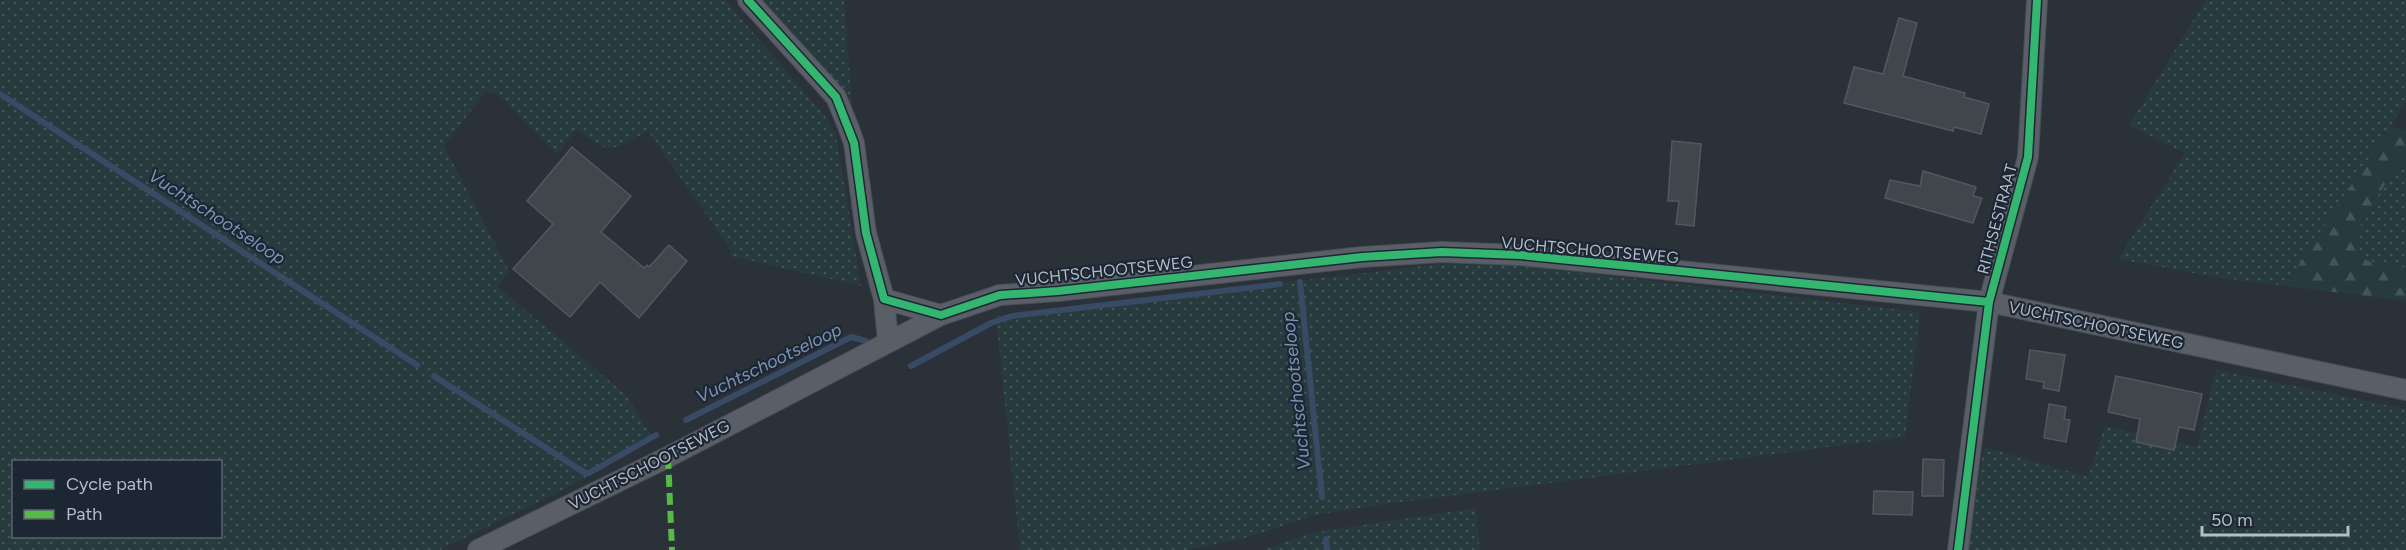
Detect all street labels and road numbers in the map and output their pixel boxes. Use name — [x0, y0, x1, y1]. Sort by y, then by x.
street label: RITHSESTRAAT — [1973, 162, 2021, 276]
street label: VUCHTSCHOOTSEWEG — [1501, 233, 1679, 267]
street label: VUCHTSCHOOTSEWEG — [1015, 252, 1193, 290]
street label: VUCHTSCHOOTSEWEG — [2007, 297, 2185, 353]
street label: VUCHTSCHOOTSEWEG — [565, 416, 733, 514]

